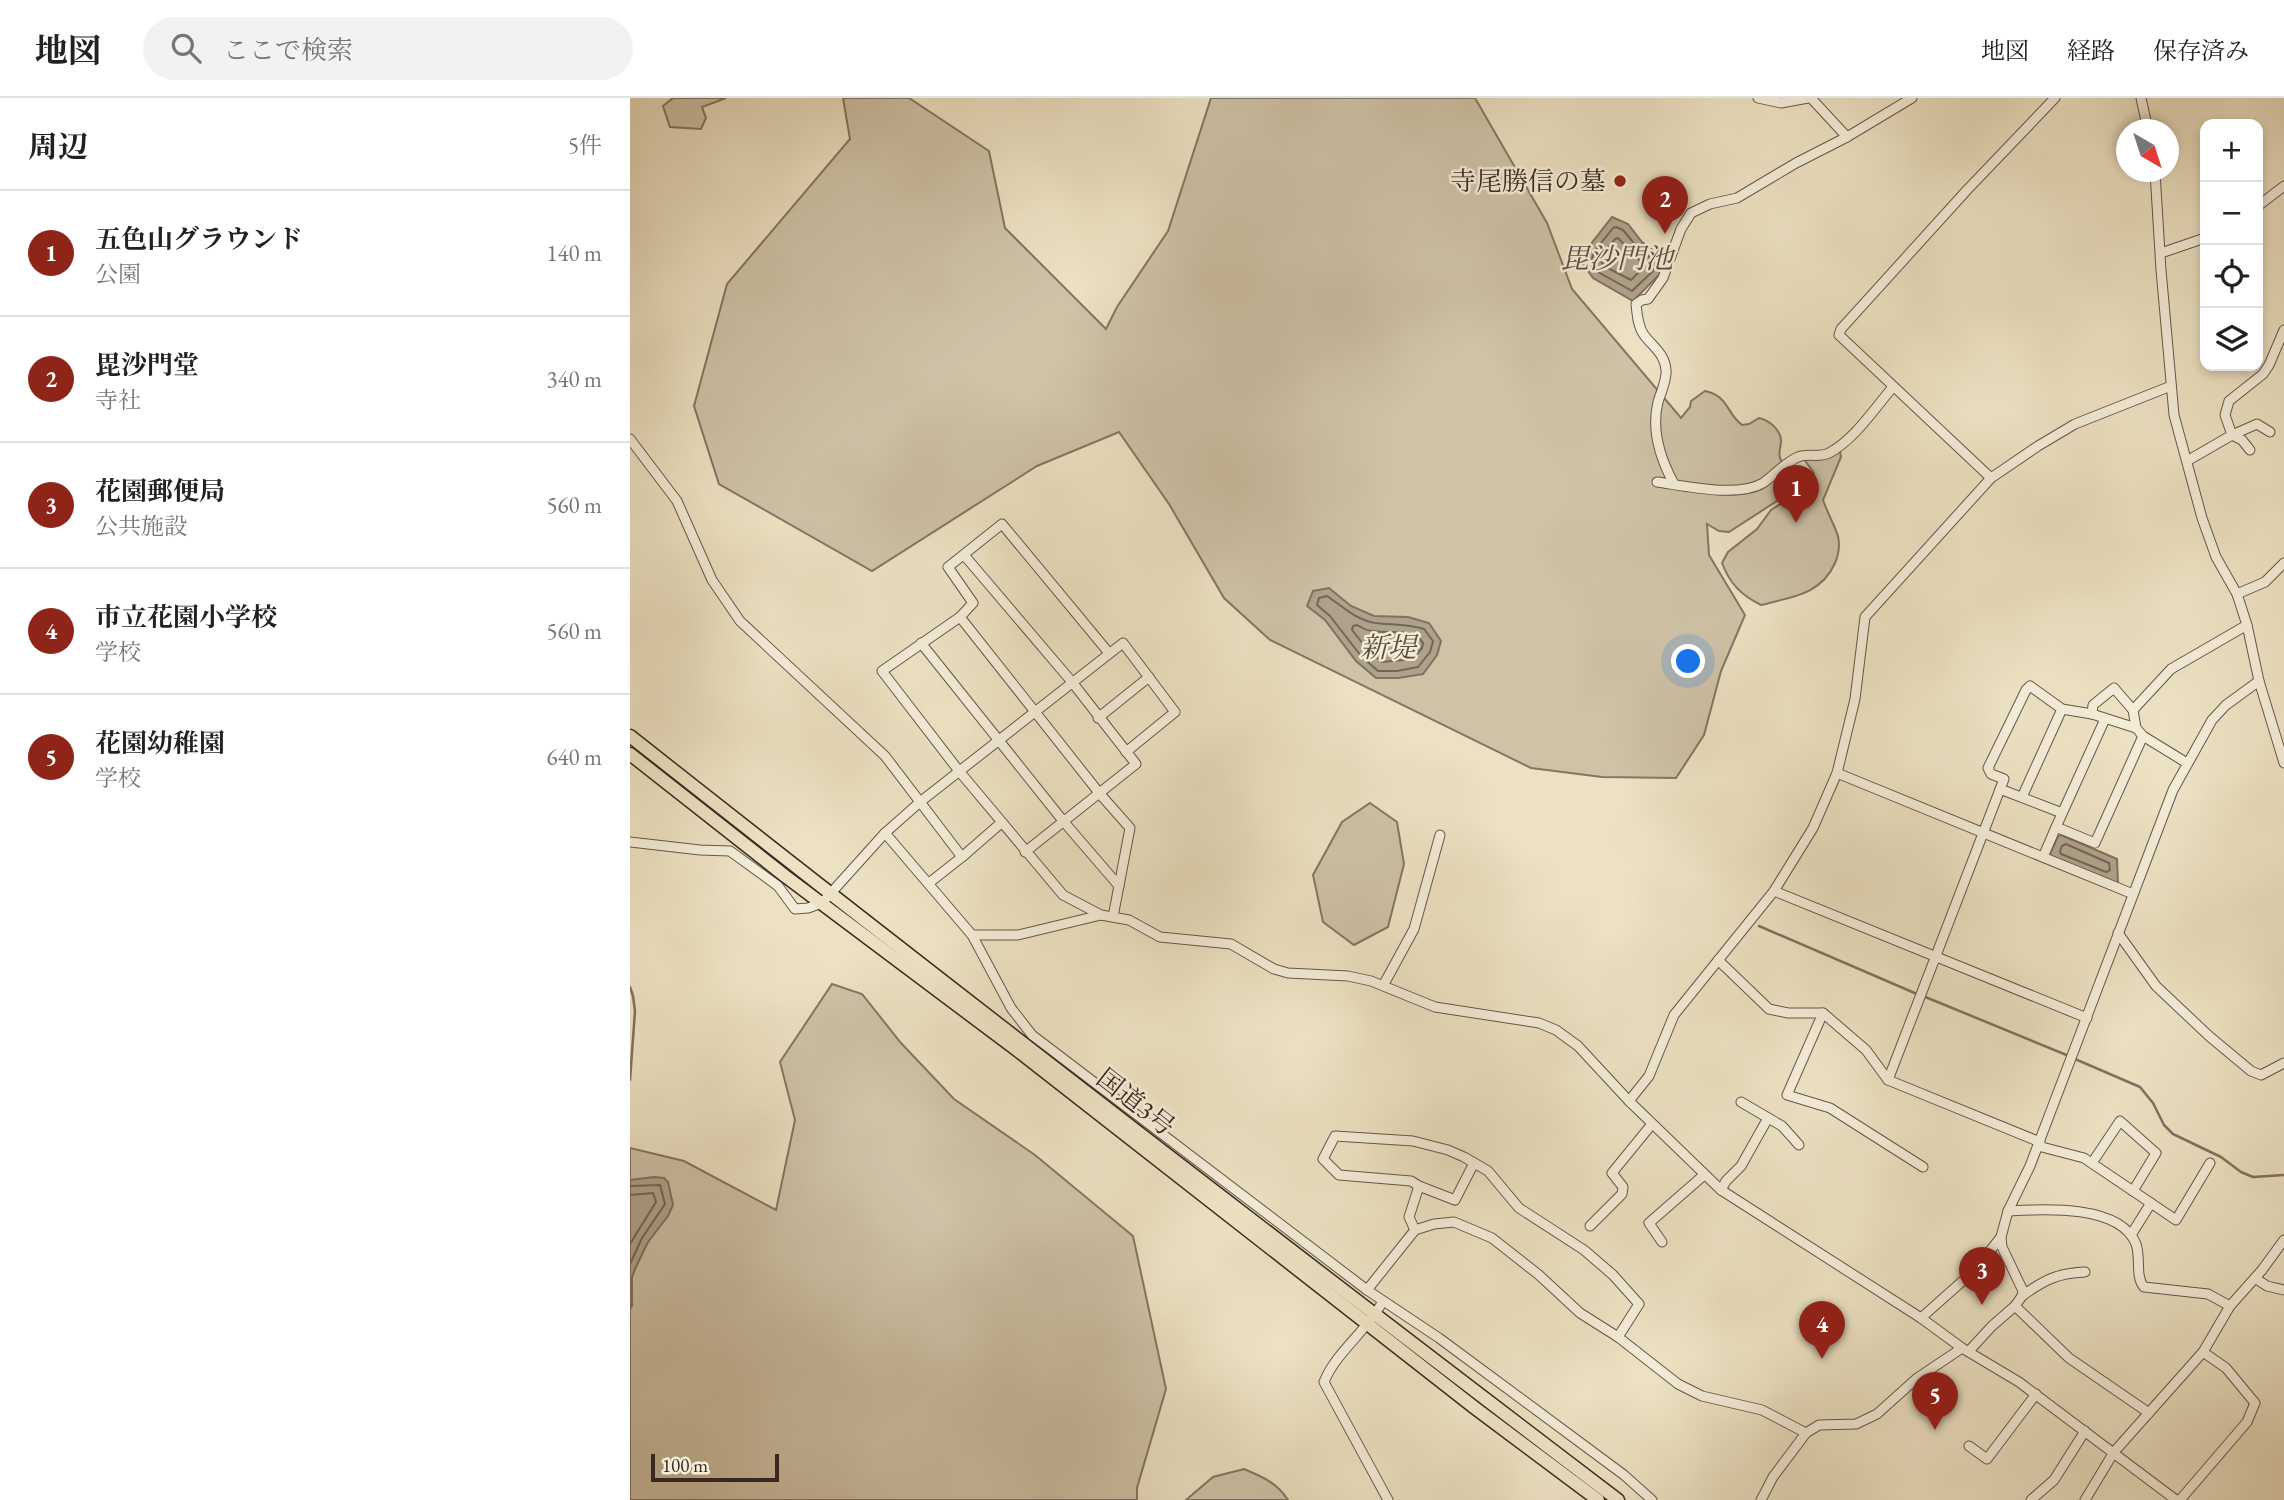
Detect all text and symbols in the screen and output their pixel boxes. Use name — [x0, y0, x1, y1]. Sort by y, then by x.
search box — [143, 17, 633, 80]
text: 地図 — [35, 29, 101, 72]
icon: search — [167, 29, 205, 67]
text: ここで検索 — [223, 33, 353, 67]
text: 地図 — [1981, 35, 2029, 66]
text: 経路 — [2067, 35, 2115, 66]
text: 保存済み — [2153, 35, 2249, 66]
north arrow — [2116, 119, 2179, 182]
map controls — [2200, 119, 2263, 371]
button: + — [2200, 119, 2263, 182]
text: 周辺 — [28, 127, 88, 166]
text: 5件 — [568, 130, 602, 160]
place label: 寺尾勝信の墓 — [1450, 164, 1606, 198]
marker: 寺尾勝信の墓 — [1612, 173, 1628, 189]
pin: 2 — [1642, 176, 1688, 234]
button: − — [2200, 182, 2263, 245]
text: 五色山グラウンド — [95, 222, 303, 256]
text: 1 — [45, 238, 57, 268]
text: 140 m — [546, 238, 602, 268]
water label: 毘沙門池 — [1561, 240, 1676, 276]
button: locate — [2200, 245, 2263, 308]
text: 公園 — [95, 259, 141, 289]
button: layers — [2200, 308, 2263, 371]
text: 毘沙門堂 — [95, 348, 199, 382]
text: 2 — [45, 364, 57, 394]
text: 340 m — [546, 364, 602, 394]
text: 寺社 — [95, 385, 141, 415]
pin: 1 — [1773, 465, 1819, 523]
text: 花園郵便局 — [95, 474, 225, 508]
text: 3 — [45, 490, 57, 520]
text: 560 m — [546, 490, 602, 520]
text: 公共施設 — [95, 511, 187, 541]
text: 市立花園小学校 — [95, 600, 277, 634]
text: 4 — [45, 616, 57, 646]
text: 560 m — [546, 616, 602, 646]
water label: 新堤 — [1360, 629, 1419, 665]
text: 学校 — [95, 637, 141, 667]
your location — [1671, 644, 1705, 678]
text: 花園幼稚園 — [95, 726, 225, 760]
text: 5 — [45, 742, 57, 772]
text: 640 m — [546, 742, 602, 772]
text: 学校 — [95, 763, 141, 793]
street label: 国道3号 — [1090, 1061, 1182, 1143]
pin: 3 — [1959, 1247, 2005, 1305]
pin: 4 — [1799, 1301, 1845, 1359]
pin: 5 — [1912, 1372, 1958, 1430]
scale bar — [651, 1451, 779, 1483]
text: 100 m — [662, 1453, 708, 1478]

